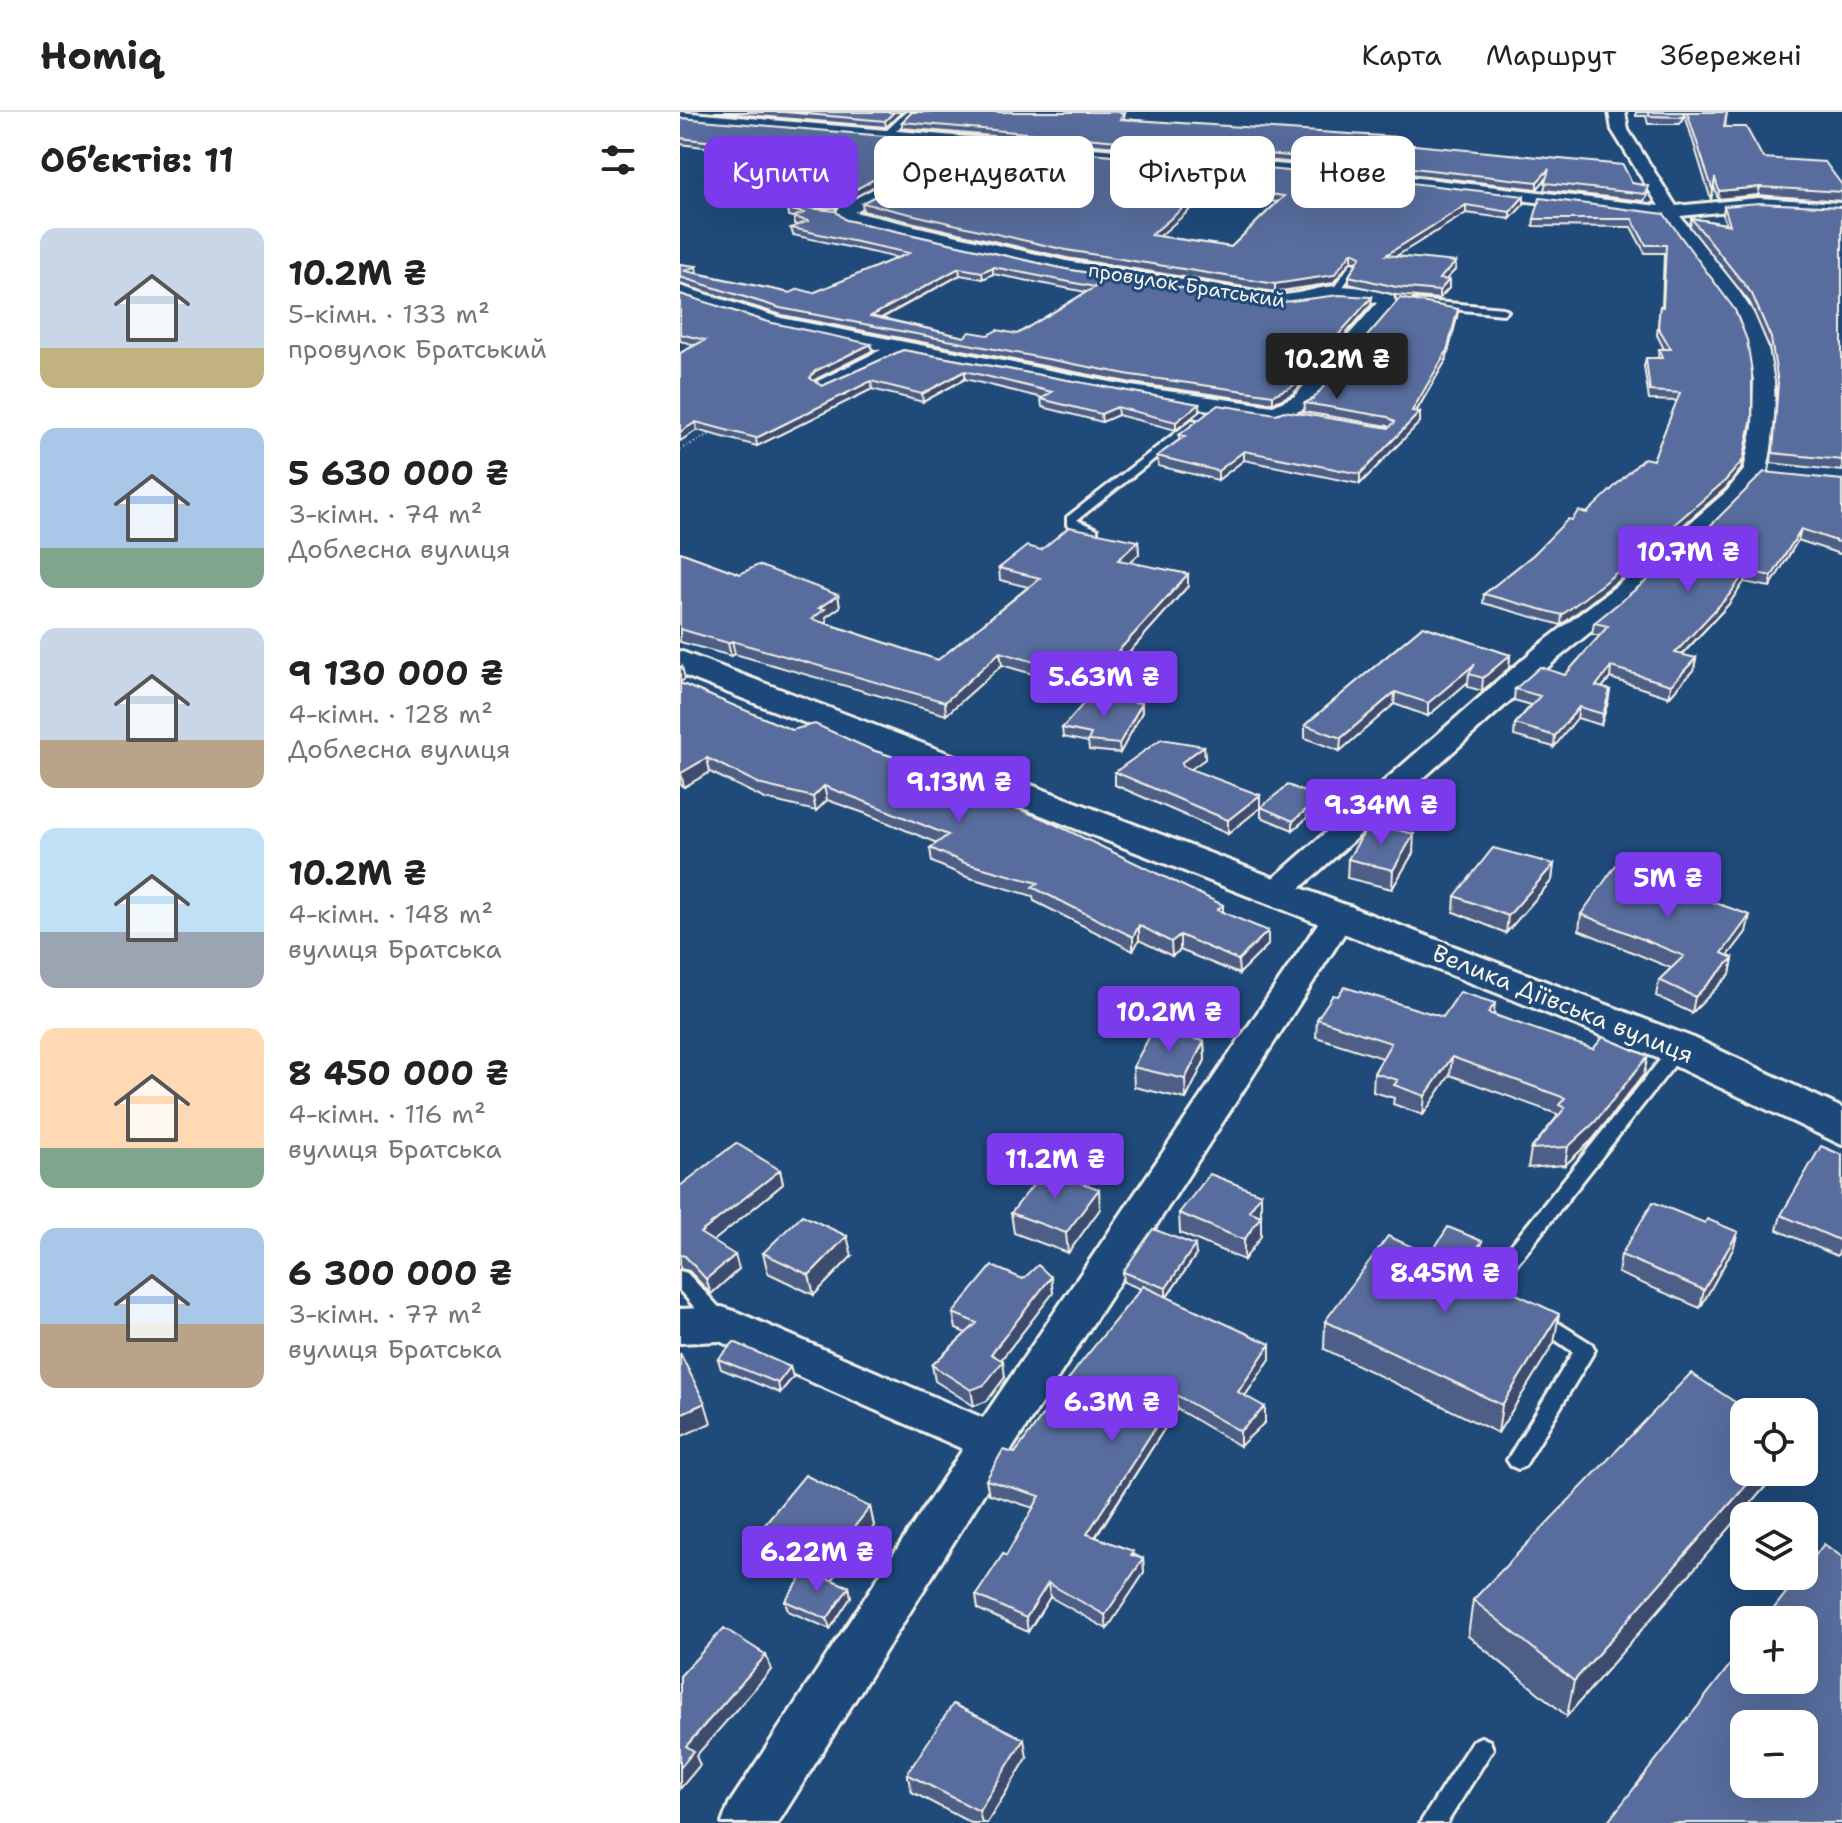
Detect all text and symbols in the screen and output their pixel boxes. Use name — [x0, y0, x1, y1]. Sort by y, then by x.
text: Homiq — [40, 30, 162, 81]
text: Карта — [1362, 36, 1442, 74]
text: Маршрут — [1486, 36, 1616, 74]
text: Збережені — [1660, 36, 1802, 74]
chip: Купити — [704, 136, 858, 208]
chip: Орендувати — [874, 136, 1094, 208]
chip: Фільтри — [1110, 136, 1275, 208]
chip: Нове — [1291, 136, 1415, 208]
text: Об’єктів: 11 — [40, 137, 234, 183]
icon: filters — [596, 138, 640, 182]
text: 10.2M ₴ — [288, 250, 427, 296]
street label: провулок Братський — [1087, 257, 1287, 313]
icon: home — [104, 260, 200, 356]
text: 5-кімн. · 133 m² — [288, 296, 490, 331]
text: провулок Братський — [288, 331, 547, 366]
pin: 10.2M ₴ — [1263, 333, 1411, 401]
text: 10.2M ₴ — [1284, 341, 1390, 376]
text: 5 630 000 ₴ — [288, 450, 509, 496]
icon: home — [104, 460, 200, 556]
text: 3-кімн. · 74 m² — [288, 496, 483, 531]
pin: 10.7M ₴ — [1614, 526, 1762, 594]
text: Доблесна вулиця — [288, 531, 510, 566]
text: 10.7M ₴ — [1636, 534, 1740, 569]
text: 9 130 000 ₴ — [288, 650, 504, 696]
pin: 5.63M ₴ — [1030, 651, 1178, 719]
text: 5.63M ₴ — [1048, 659, 1160, 694]
icon: home — [104, 660, 200, 756]
text: 4-кімн. · 128 m² — [288, 696, 493, 731]
text: Доблесна вулиця — [288, 731, 510, 766]
pin: 9.13M ₴ — [885, 756, 1033, 824]
text: 9.13M ₴ — [906, 764, 1012, 799]
pin: 9.34M ₴ — [1307, 779, 1455, 847]
text: 9.34M ₴ — [1324, 787, 1438, 822]
text: 10.2M ₴ — [288, 850, 427, 896]
pin: 5M ₴ — [1621, 852, 1715, 920]
icon: home — [104, 860, 200, 956]
text: 5M ₴ — [1633, 860, 1703, 895]
text: 4-кімн. · 148 m² — [288, 896, 493, 931]
text: вулиця Братська — [288, 931, 502, 966]
street label: Велика Діївська вулиця — [1428, 937, 1698, 1071]
pin: 10.2M ₴ — [1095, 986, 1243, 1054]
text: 10.2M ₴ — [1116, 994, 1222, 1029]
text: 8 450 000 ₴ — [288, 1050, 509, 1096]
icon: home — [104, 1060, 200, 1156]
text: 4-кімн. · 116 m² — [288, 1096, 486, 1131]
text: вулиця Братська — [288, 1131, 502, 1166]
pin: 11.2M ₴ — [981, 1133, 1129, 1201]
text: 11.2M ₴ — [1005, 1141, 1105, 1176]
pin: 8.45M ₴ — [1371, 1247, 1519, 1315]
text: 6 300 000 ₴ — [288, 1250, 513, 1296]
text: 8.45M ₴ — [1390, 1255, 1500, 1290]
icon: home — [104, 1260, 200, 1356]
text: 3-кімн. · 77 m² — [288, 1296, 482, 1331]
text: вулиця Братська — [288, 1331, 502, 1366]
pin: 6.3M ₴ — [1047, 1376, 1177, 1444]
text: 6.3M ₴ — [1064, 1384, 1160, 1419]
map controls — [1730, 1398, 1818, 1798]
button: locate — [1730, 1398, 1818, 1486]
button: layers — [1730, 1502, 1818, 1590]
pin: 6.22M ₴ — [743, 1526, 891, 1594]
text: 6.22M ₴ — [760, 1534, 874, 1569]
button: + — [1730, 1606, 1818, 1694]
button: − — [1730, 1710, 1818, 1798]

